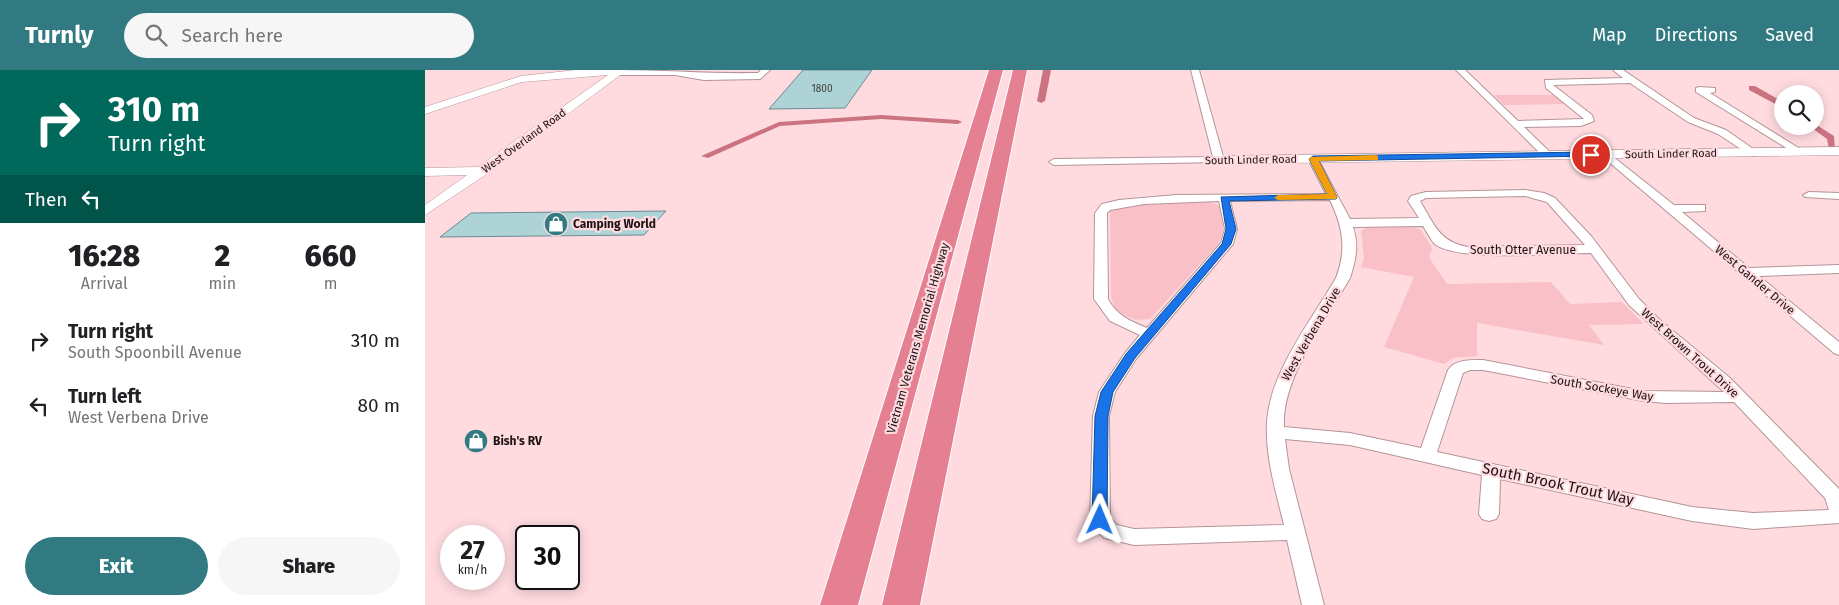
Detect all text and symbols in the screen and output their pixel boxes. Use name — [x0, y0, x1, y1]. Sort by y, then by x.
search box — [124, 13, 474, 58]
text: Turnly — [25, 21, 94, 49]
icon: search — [142, 21, 170, 49]
text: Search here — [182, 24, 283, 47]
text: Map — [1592, 24, 1627, 46]
text: Directions — [1655, 24, 1737, 46]
text: Saved — [1765, 24, 1814, 46]
house number: 1800 — [812, 83, 833, 95]
map controls — [1774, 85, 1824, 135]
button: search — [1774, 85, 1824, 135]
text: 310 m — [108, 88, 200, 130]
icon: right — [25, 90, 90, 155]
street label: West Overland Road — [479, 106, 569, 176]
text: Turn right — [108, 130, 205, 157]
pin — [1570, 134, 1612, 176]
icon: arrive — [1577, 141, 1605, 169]
street label: South Linder Road — [1625, 147, 1717, 161]
street label: South Linder Road — [1205, 153, 1297, 167]
icon: left — [77, 185, 105, 213]
text: Then — [25, 188, 67, 211]
shop icon: Camping World — [543, 211, 569, 237]
place label: Camping World — [573, 217, 656, 231]
text: 16:28 — [68, 238, 140, 274]
text: 2 — [215, 238, 230, 274]
text: 660 — [304, 238, 357, 274]
street label: Vietnam Veterans Memorial Highway — [884, 241, 952, 435]
street label: West Gander Drive — [1712, 242, 1798, 318]
street label: South Otter Avenue — [1470, 243, 1576, 257]
text: Arrival — [81, 274, 128, 293]
text: min — [209, 274, 236, 293]
text: m — [324, 274, 337, 293]
street label: West Verbena Drive — [1279, 285, 1343, 383]
street label: West Brown Trout Drive — [1638, 305, 1742, 401]
text: Turn right — [68, 320, 153, 343]
icon: right — [25, 327, 53, 355]
text: 310 m — [351, 329, 400, 352]
text: South Spoonbill Avenue — [68, 343, 242, 362]
street label: South Sockeye Way — [1549, 372, 1655, 404]
text: Turn left — [68, 385, 142, 408]
icon: left — [25, 392, 53, 420]
text: 80 m — [358, 394, 400, 417]
text: West Verbena Drive — [68, 408, 209, 427]
shop icon: Bish's RV — [463, 428, 489, 454]
place label: Bish's RV — [493, 434, 543, 448]
street label: South Brook Trout Way — [1481, 459, 1636, 509]
position arrow — [1073, 493, 1125, 545]
speed limit sign: 30 — [515, 525, 580, 590]
text: 27 — [460, 536, 485, 566]
button: Exit — [25, 537, 208, 595]
button: Share — [218, 537, 400, 595]
text: km/h — [458, 563, 487, 577]

